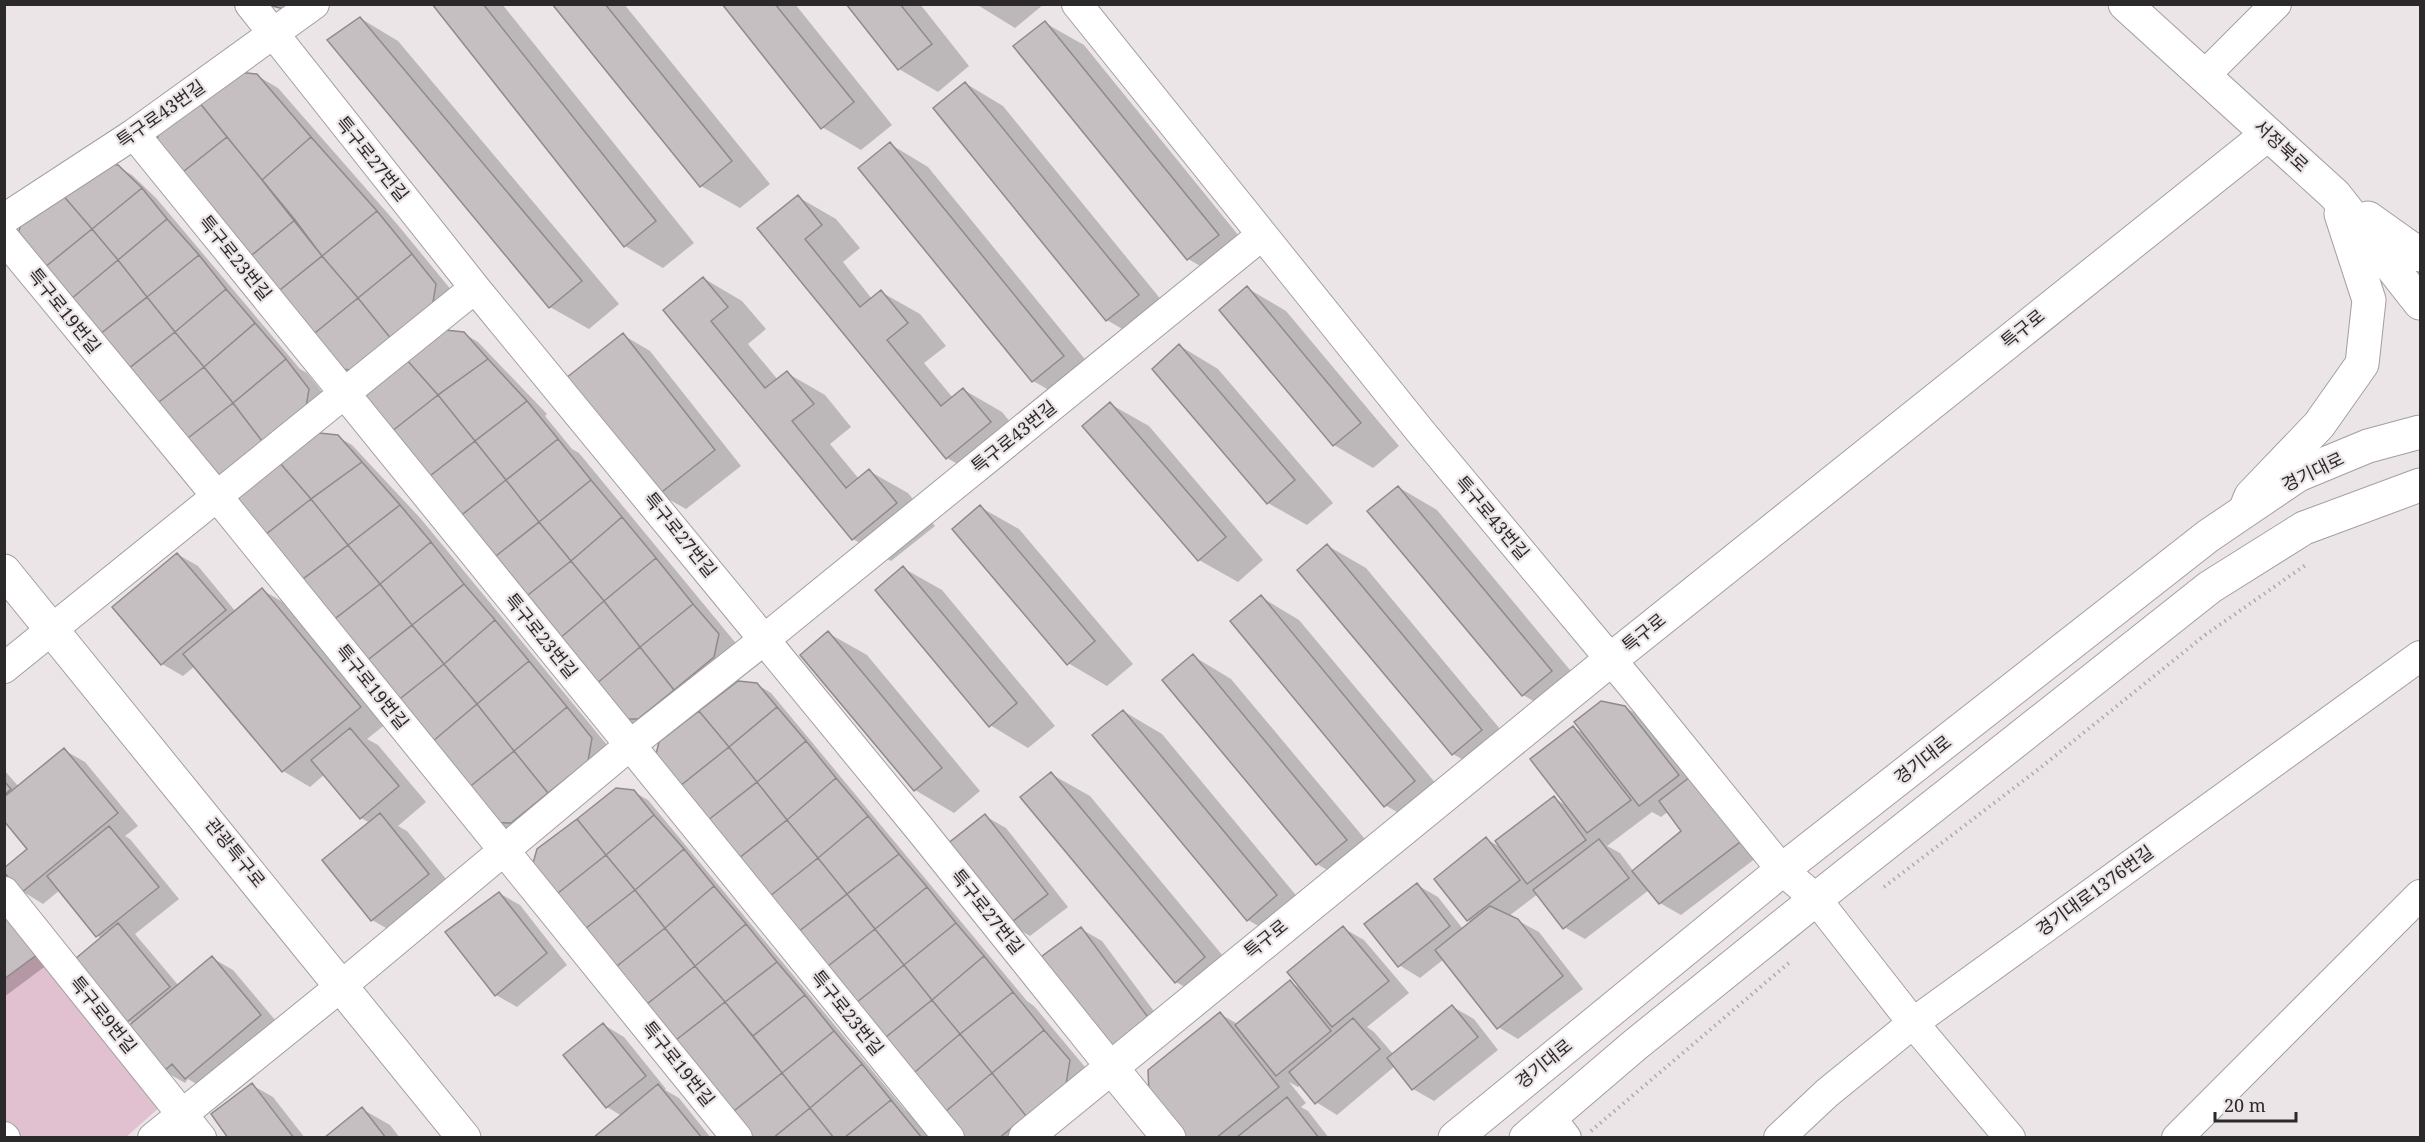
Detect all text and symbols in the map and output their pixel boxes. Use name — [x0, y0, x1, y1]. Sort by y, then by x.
street label: 특구로43번길 — [111, 74, 209, 153]
street label: 특구로27번길 — [331, 111, 414, 206]
street label: 서정북로 — [2249, 114, 2314, 177]
street label: 특구로23번길 — [194, 210, 277, 305]
street label: 특구로19번길 — [23, 263, 106, 358]
street label: 특구로 — [1996, 303, 2049, 353]
street label: 특구로43번길 — [966, 395, 1061, 478]
street label: 경기대로 — [2278, 446, 2348, 496]
street label: 특구로43번길 — [1450, 470, 1535, 564]
street label: 특구로27번길 — [639, 487, 722, 582]
street label: 특구로23번길 — [500, 588, 583, 683]
street label: 특구로 — [1617, 607, 1670, 657]
street label: 특구로19번길 — [331, 639, 414, 734]
street label: 경기대로 — [1889, 729, 1956, 789]
street label: 관광특구로 — [200, 813, 271, 892]
street label: 경기대로1376번길 — [2031, 839, 2158, 941]
street label: 특구로27번길 — [946, 864, 1029, 959]
street label: 특구로 — [1239, 913, 1292, 963]
street label: 특구로23번길 — [806, 965, 889, 1060]
street label: 특구로9번길 — [65, 971, 142, 1058]
street label: 특구로19번길 — [637, 1016, 720, 1111]
street label: 경기대로 — [1510, 1033, 1577, 1093]
scale bar — [2215, 1085, 2296, 1123]
text: 20 m — [2224, 1093, 2266, 1117]

